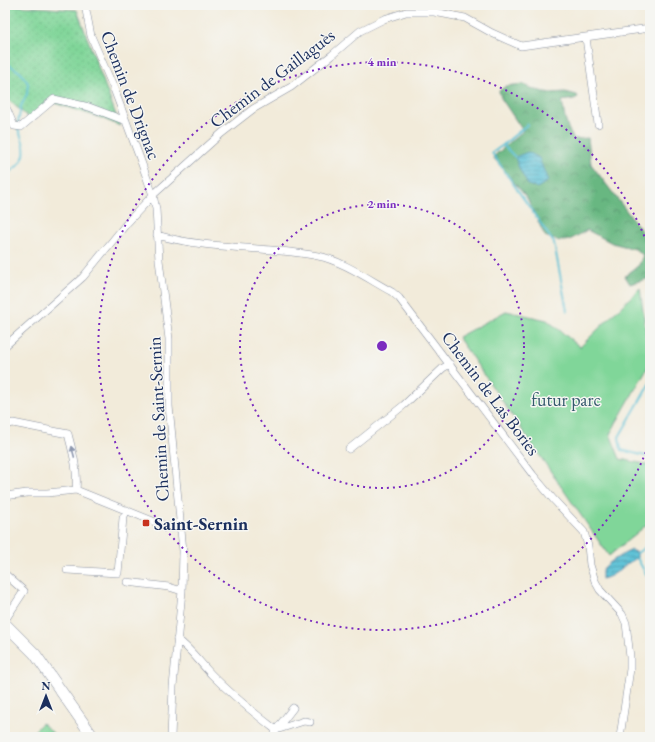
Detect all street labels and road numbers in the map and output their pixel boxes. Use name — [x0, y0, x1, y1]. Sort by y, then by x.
street label: Chemin de Gaillaguès — [205, 23, 339, 133]
street label: Chemin de Drignac — [96, 27, 166, 163]
street label: Chemin de Las Bories — [437, 326, 545, 460]
street label: Chemin de Saint-Sernin — [142, 335, 174, 502]

